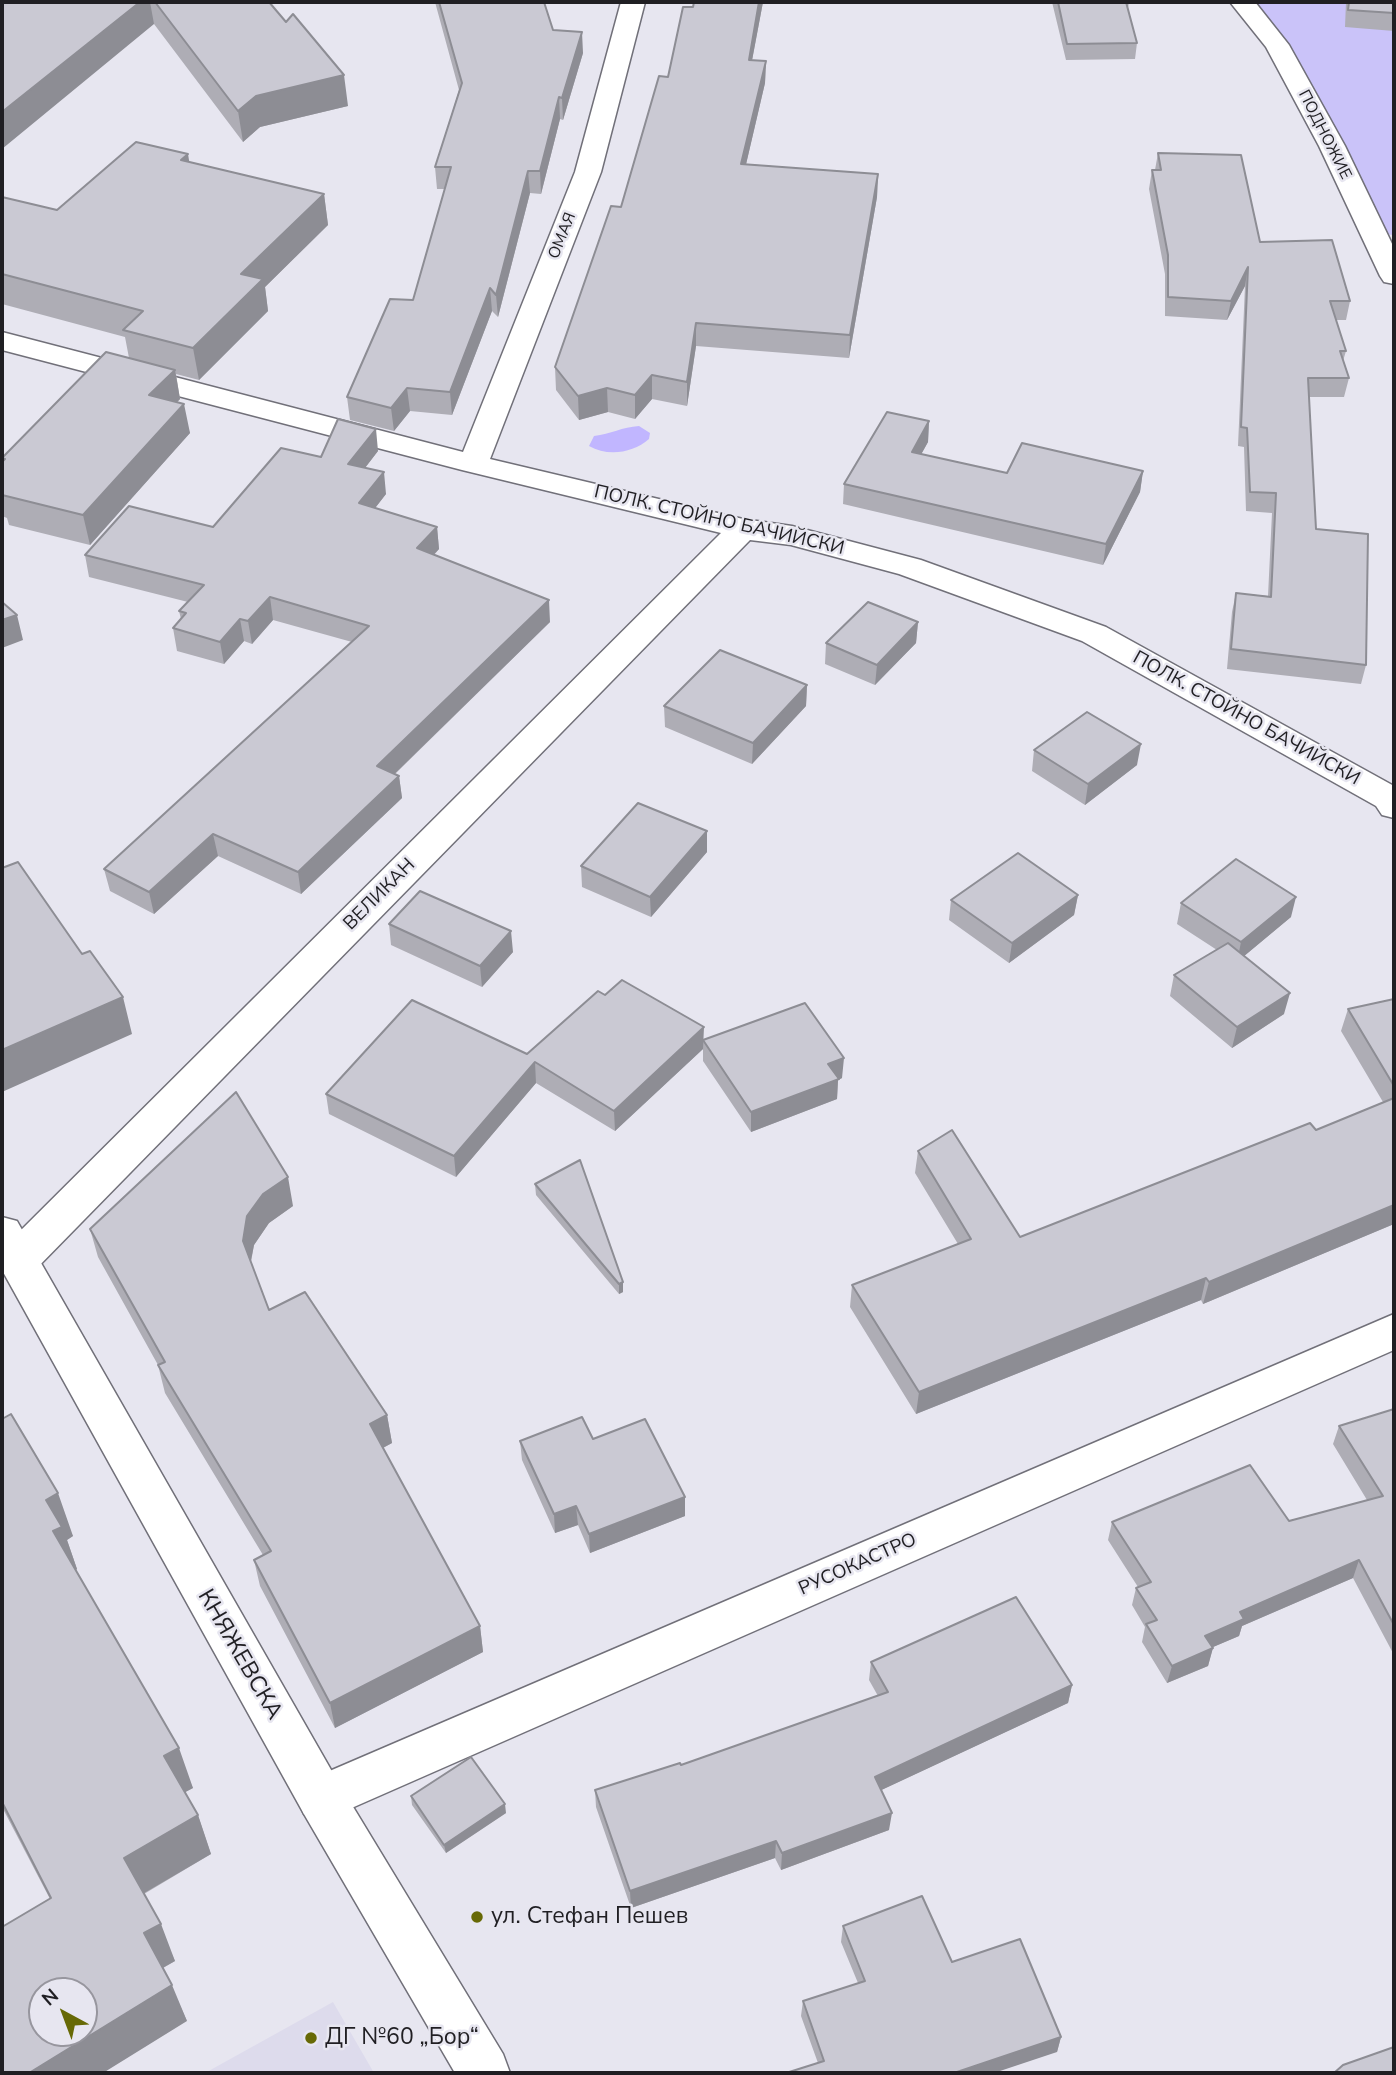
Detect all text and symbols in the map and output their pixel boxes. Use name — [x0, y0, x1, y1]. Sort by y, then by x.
street label: ПОДНОЖИЕ — [1293, 87, 1355, 183]
street label: ОМАЯ — [545, 210, 581, 262]
street label: ПОЛК. СТОЙНО БАЧИЙСКИ — [592, 481, 846, 561]
street label: ПОЛК. СТОЙНО БАЧИЙСКИ — [1129, 647, 1363, 791]
street label: ВЕЛИКАН — [339, 854, 421, 936]
street label: РУСОКАСТРО — [796, 1529, 920, 1601]
street label: КНЯЖЕВСКА — [191, 1585, 287, 1725]
place label: ул. Стефан Пешев — [491, 1903, 688, 1931]
marker: ул. Стефан Пешев — [469, 1909, 485, 1925]
north arrow — [28, 1977, 98, 2047]
text: N — [37, 1983, 64, 2012]
place label: ДГ №60 „Бор“ — [325, 2024, 479, 2052]
marker: ДГ №60 „Бор“ — [303, 2030, 319, 2046]

